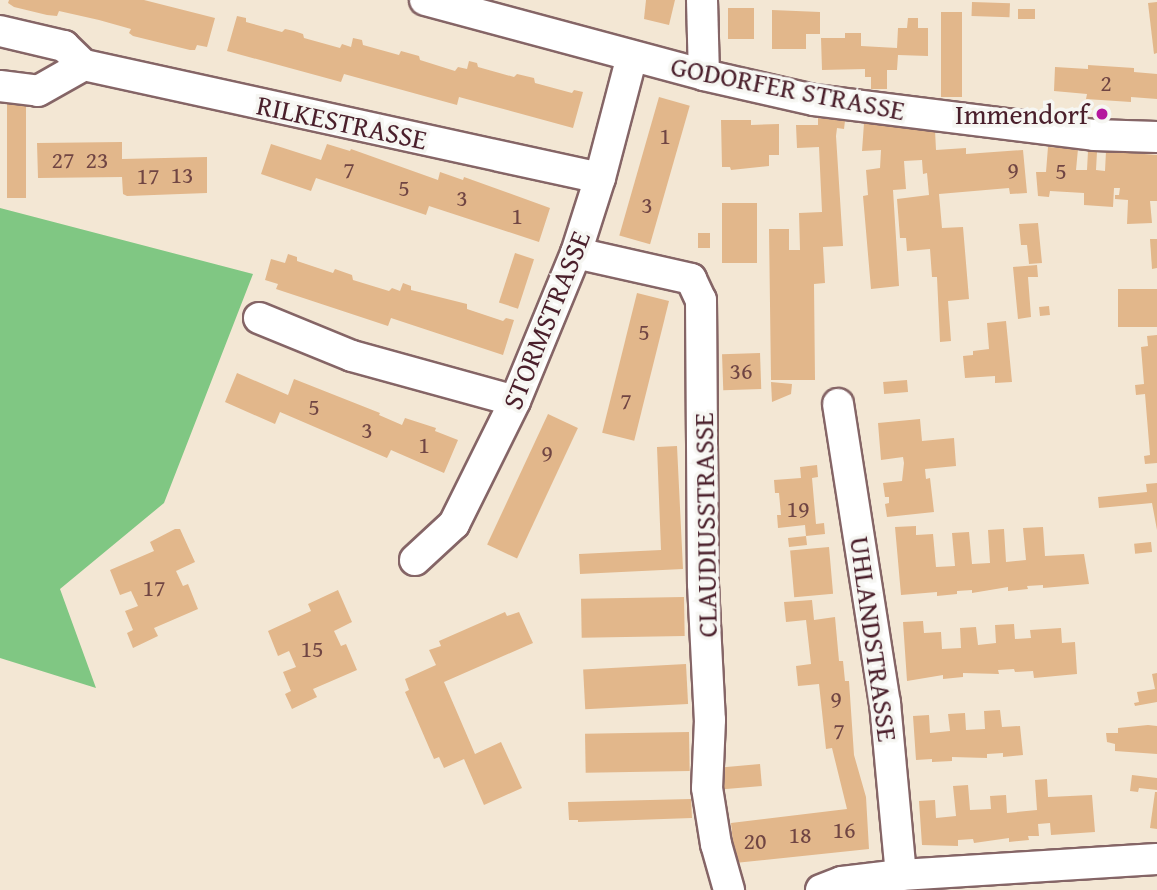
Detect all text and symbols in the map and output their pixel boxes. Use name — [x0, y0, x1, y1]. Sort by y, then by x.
street label: GODORFER STRASSE — [668, 49, 908, 127]
house number: 2 — [1100, 69, 1112, 97]
street label: RILKESTRASSE — [254, 88, 430, 156]
place label: Immendorf — [955, 97, 1088, 131]
marker: Immendorf — [1094, 106, 1110, 122]
house number: 1 — [659, 122, 671, 150]
house number: 27 — [51, 146, 75, 174]
house number: 23 — [85, 146, 109, 174]
house number: 7 — [343, 156, 355, 184]
house number: 9 — [1007, 156, 1019, 184]
house number: 5 — [1055, 157, 1067, 185]
house number: 13 — [170, 161, 194, 189]
house number: 17 — [136, 162, 160, 190]
house number: 5 — [398, 174, 410, 202]
house number: 3 — [456, 184, 468, 212]
house number: 3 — [641, 191, 653, 219]
house number: 1 — [511, 202, 523, 230]
street label: STORMSTRASSE — [495, 226, 597, 414]
house number: 5 — [638, 318, 650, 346]
house number: 36 — [729, 357, 753, 385]
house number: 7 — [620, 387, 632, 415]
house number: 5 — [308, 393, 320, 421]
street label: CLAUDIUSSTRASSE — [686, 412, 724, 638]
house number: 3 — [361, 416, 373, 444]
house number: 1 — [418, 431, 430, 459]
house number: 9 — [541, 439, 553, 467]
house number: 19 — [786, 495, 810, 523]
street label: UHLANDSTRASSE — [843, 534, 905, 744]
house number: 17 — [142, 574, 166, 602]
house number: 15 — [300, 635, 324, 663]
house number: 9 — [830, 685, 842, 713]
house number: 7 — [833, 717, 845, 745]
house number: 16 — [832, 816, 856, 844]
house number: 18 — [788, 821, 812, 849]
house number: 20 — [743, 827, 767, 855]

